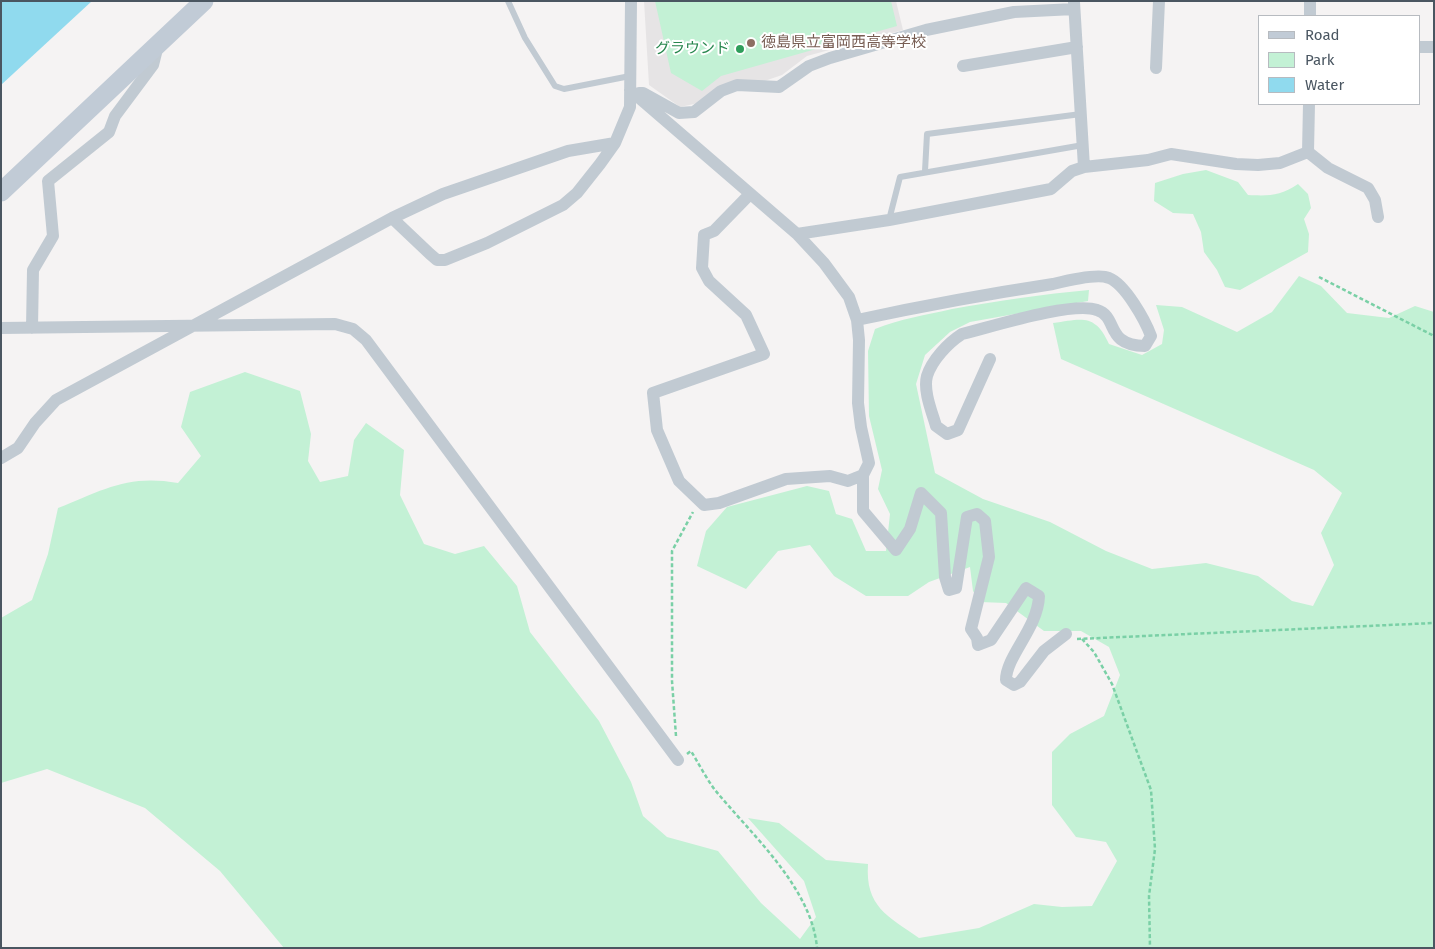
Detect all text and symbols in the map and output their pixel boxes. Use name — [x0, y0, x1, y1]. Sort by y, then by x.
legend — [1258, 15, 1420, 105]
text: Road — [1305, 26, 1340, 44]
place label: 徳島県立富岡西高等学校 — [761, 34, 926, 52]
marker: 徳島県立富岡西高等学校 — [745, 37, 757, 49]
place label: グラウンド — [655, 40, 730, 58]
marker: グラウンド — [734, 43, 746, 55]
text: Park — [1305, 51, 1335, 69]
text: Water — [1305, 76, 1344, 94]

